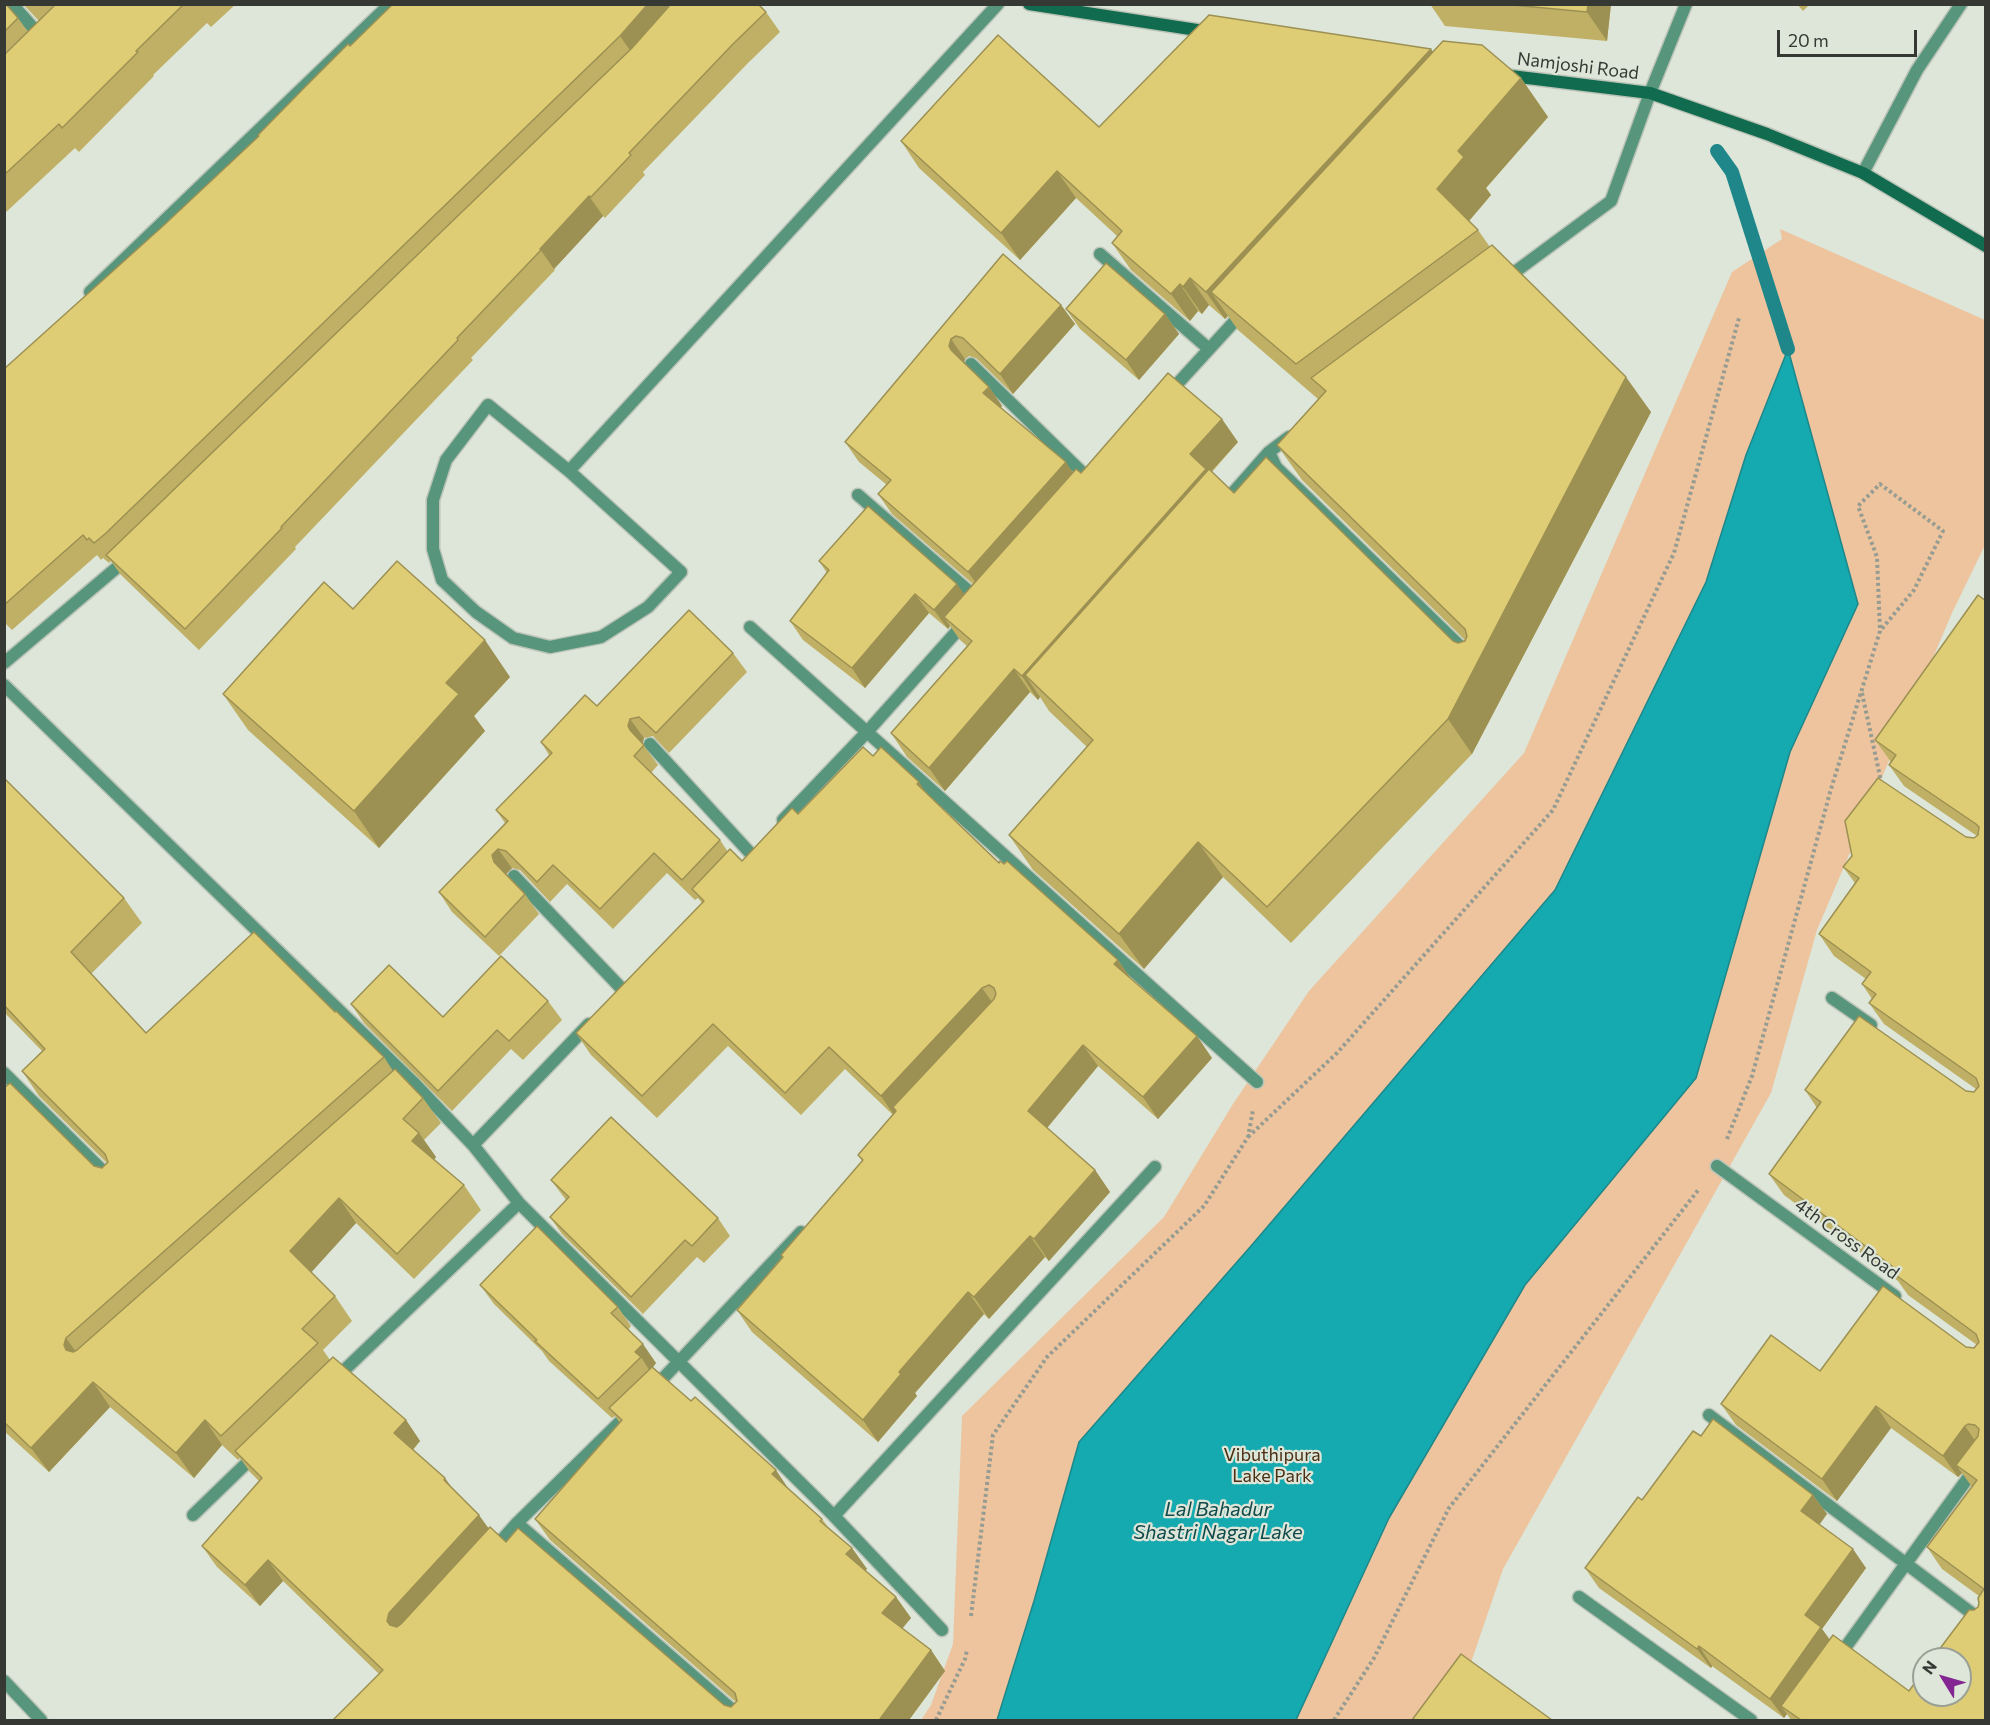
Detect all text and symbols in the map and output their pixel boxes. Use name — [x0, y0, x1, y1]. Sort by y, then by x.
scale bar — [1780, 18, 1920, 56]
text: 20 m — [1788, 29, 1829, 51]
street label: Namjoshi Road — [1516, 48, 1640, 84]
street label: 4th Cross Road — [1791, 1194, 1903, 1284]
park label: Vibuthipura Lake Park — [1223, 1444, 1321, 1486]
water label: Lal Bahadur Shastri Nagar Lake — [1133, 1497, 1303, 1544]
north arrow — [1912, 1647, 1972, 1707]
text: N — [1918, 1657, 1940, 1678]

